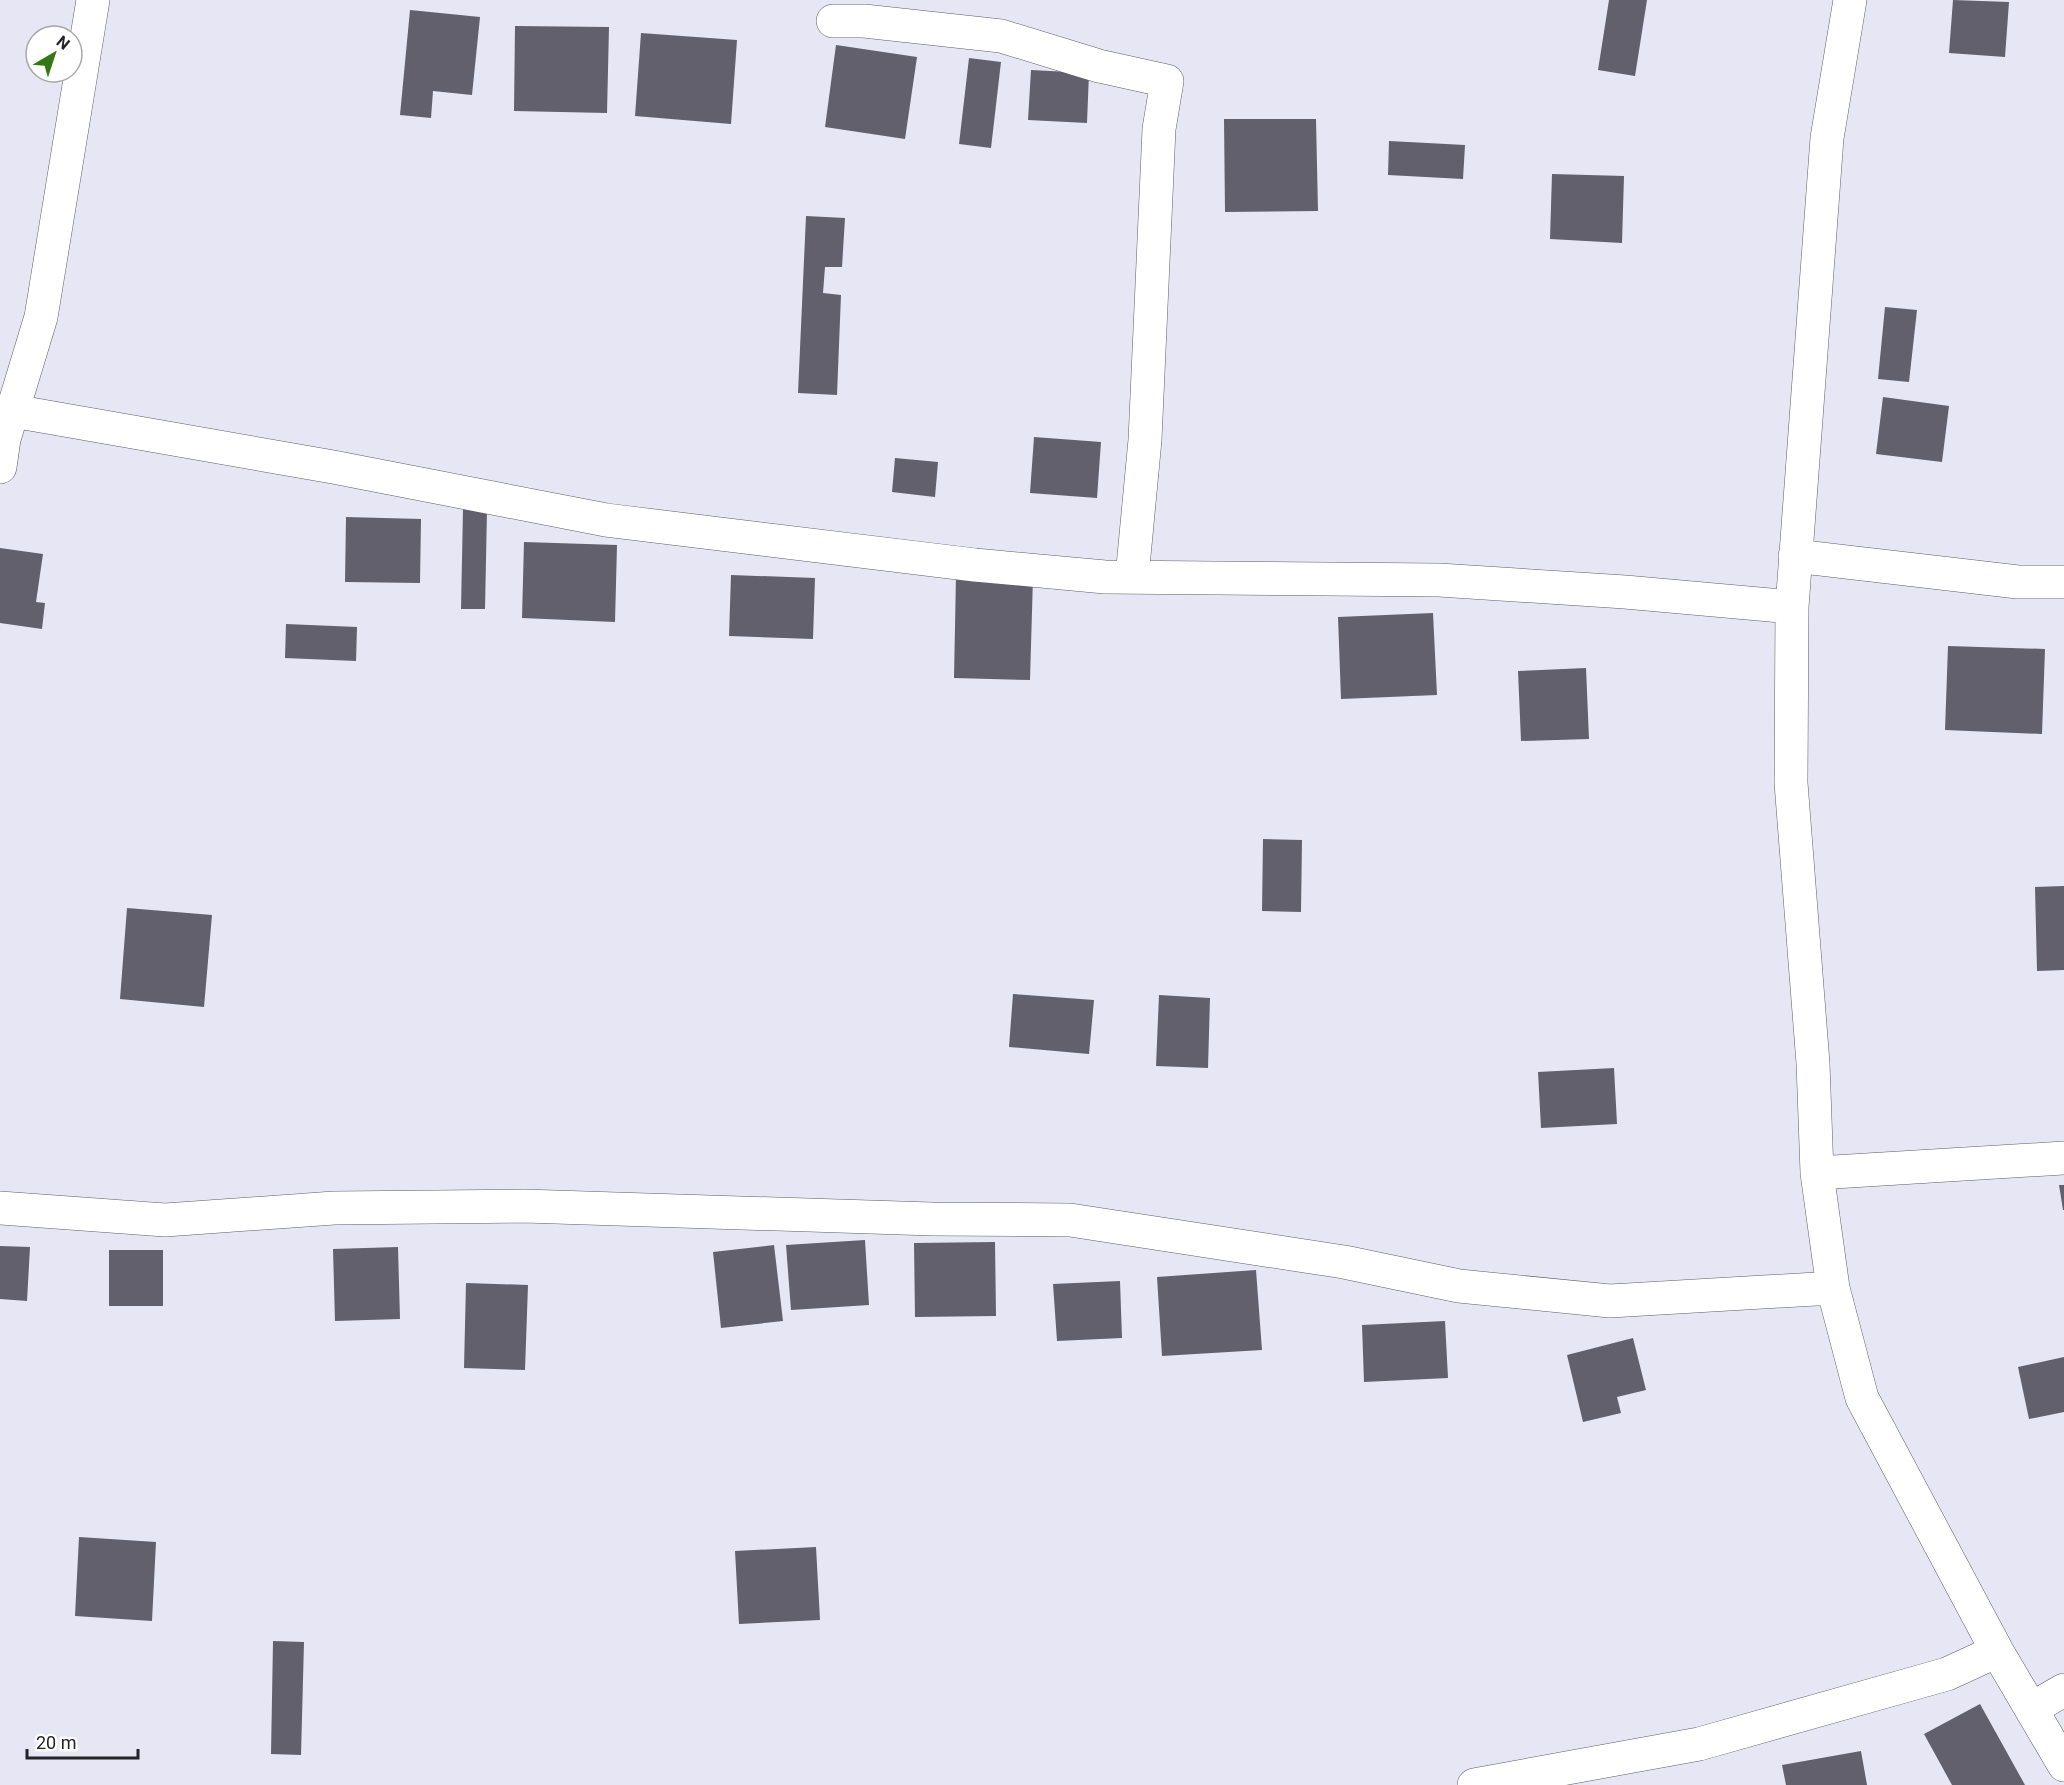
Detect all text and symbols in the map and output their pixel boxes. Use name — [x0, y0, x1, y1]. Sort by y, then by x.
north arrow — [24, 24, 84, 84]
text: N — [53, 32, 73, 54]
scale bar — [27, 1722, 138, 1760]
text: 20 m — [36, 1732, 76, 1753]

